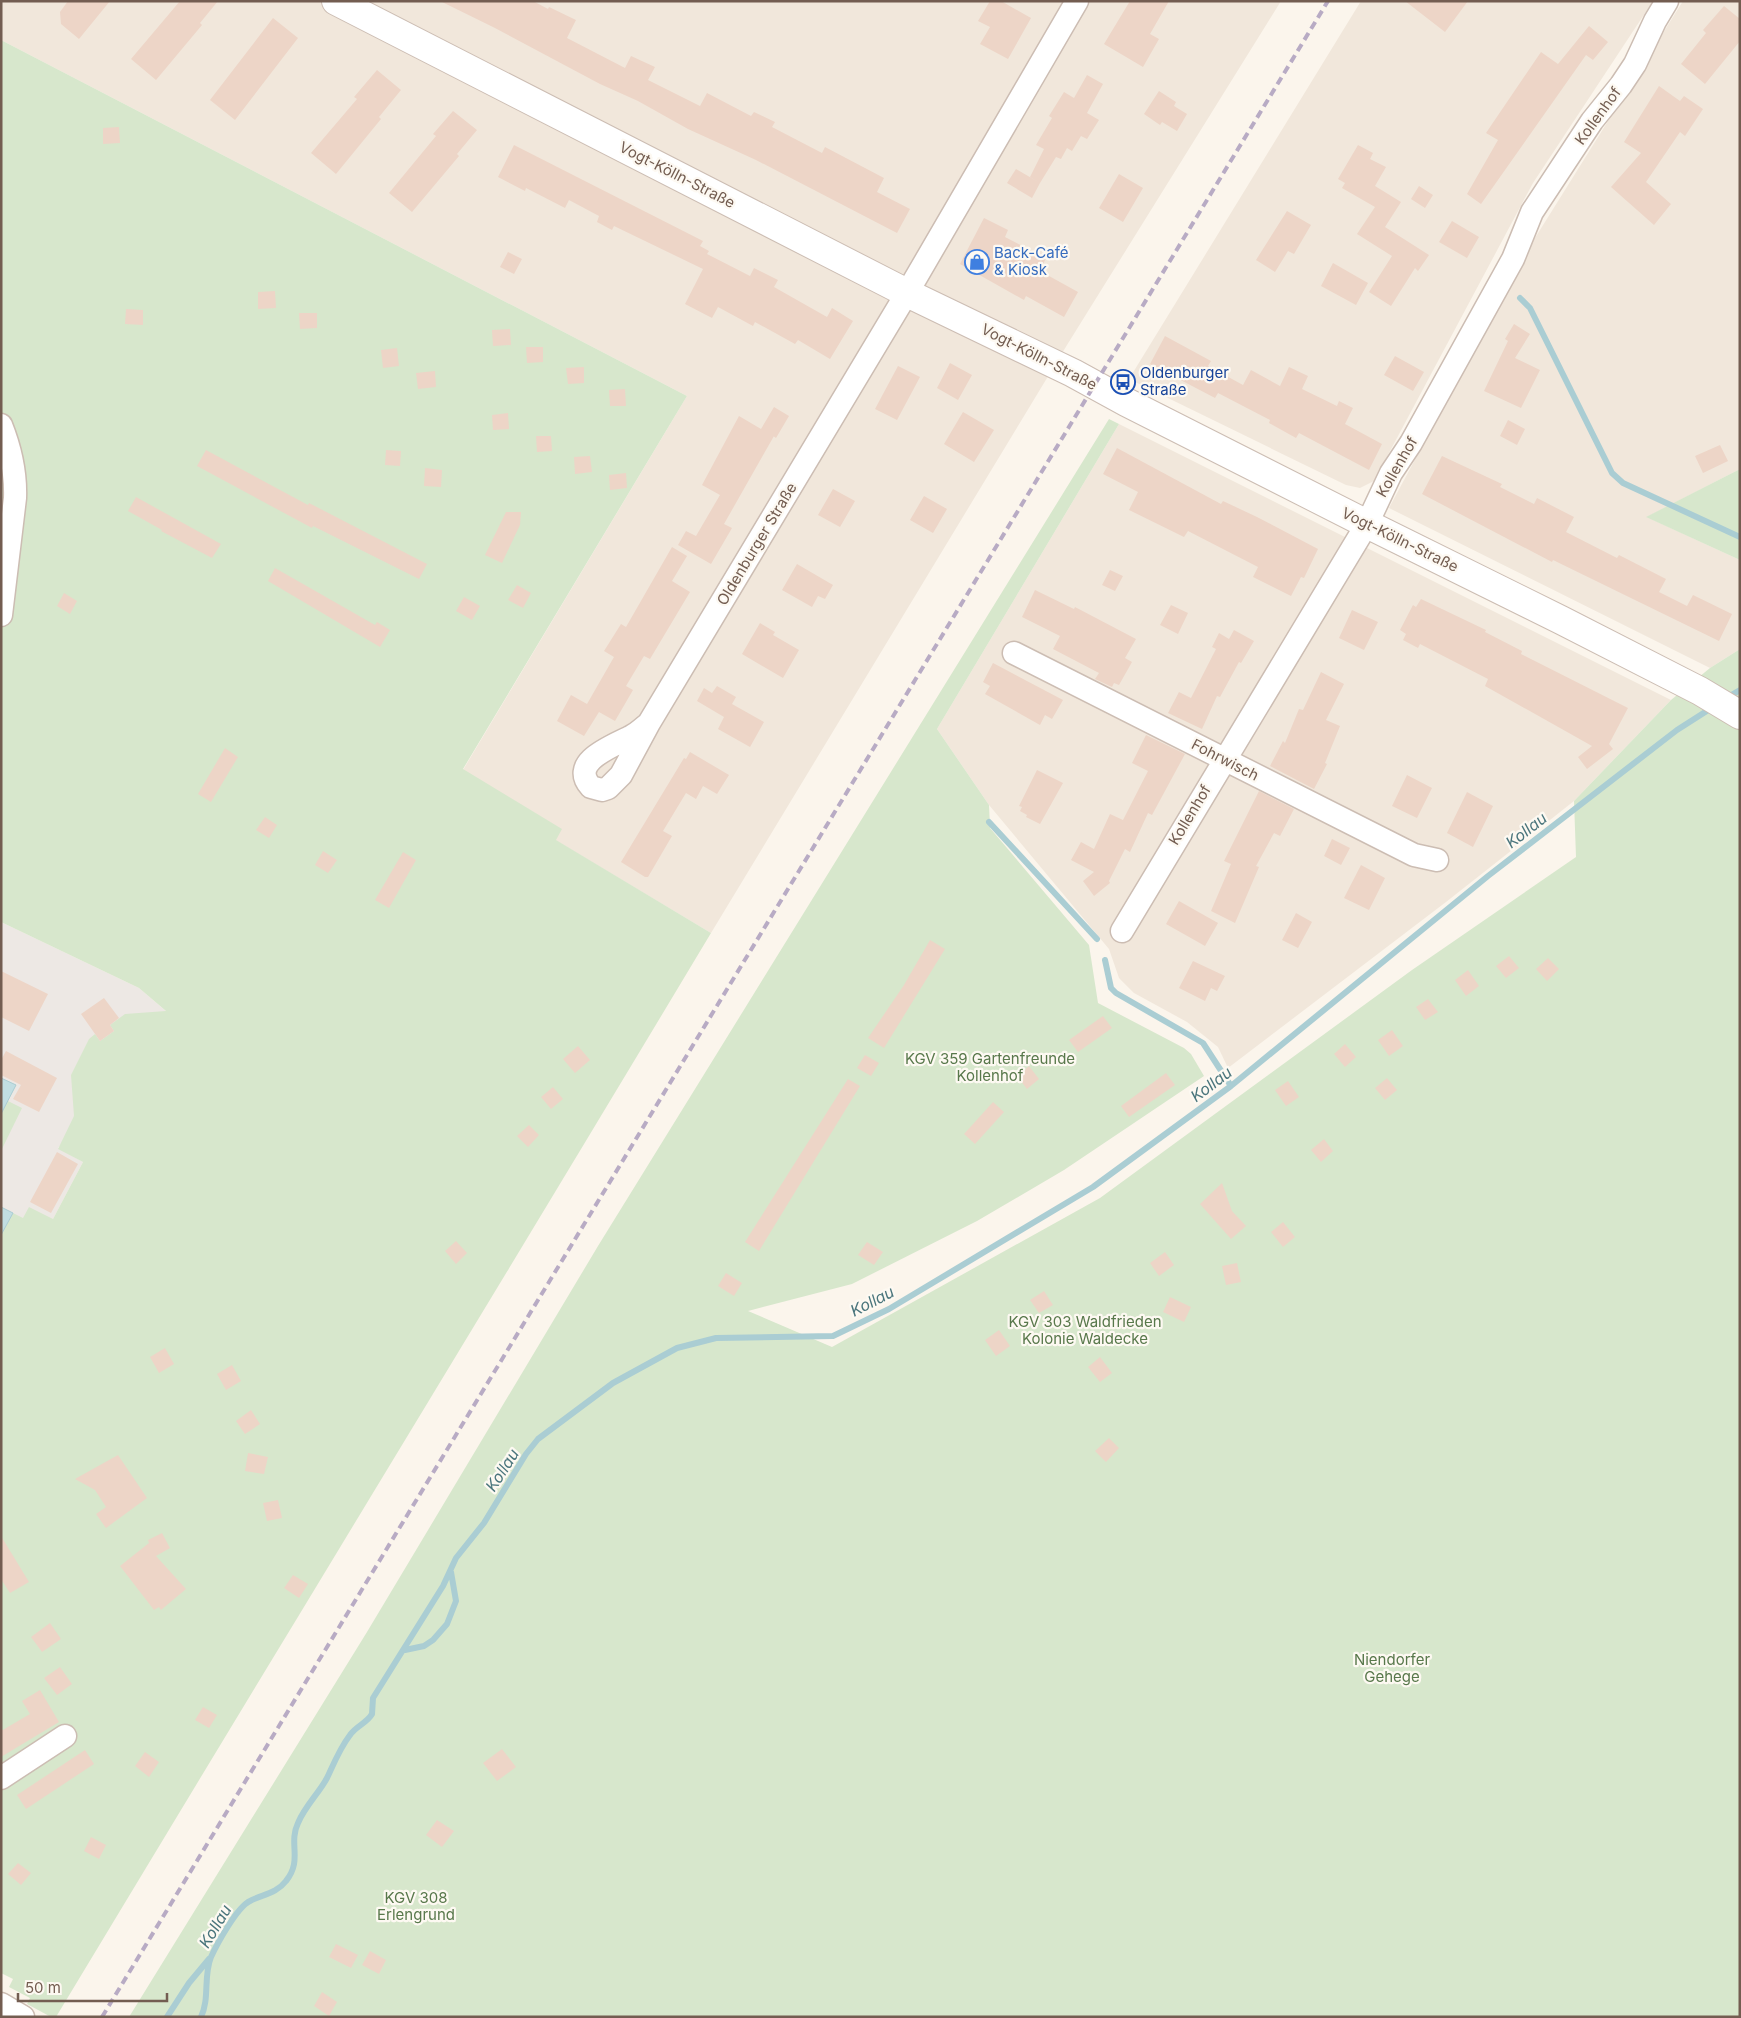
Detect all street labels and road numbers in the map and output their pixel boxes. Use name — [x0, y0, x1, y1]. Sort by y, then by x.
street label: Kollenhof — [1570, 83, 1625, 148]
street label: Vogt-Kölln-Straße — [616, 137, 738, 212]
street label: Vogt-Kölln-Straße — [978, 319, 1100, 394]
street label: Kollenhof — [1372, 433, 1422, 500]
street label: Oldenburger Straße — [712, 479, 801, 609]
street label: Vogt-Kölln-Straße — [1339, 503, 1462, 576]
street label: Fohrwisch — [1188, 734, 1262, 785]
street label: Kollenhof — [1164, 781, 1215, 848]

